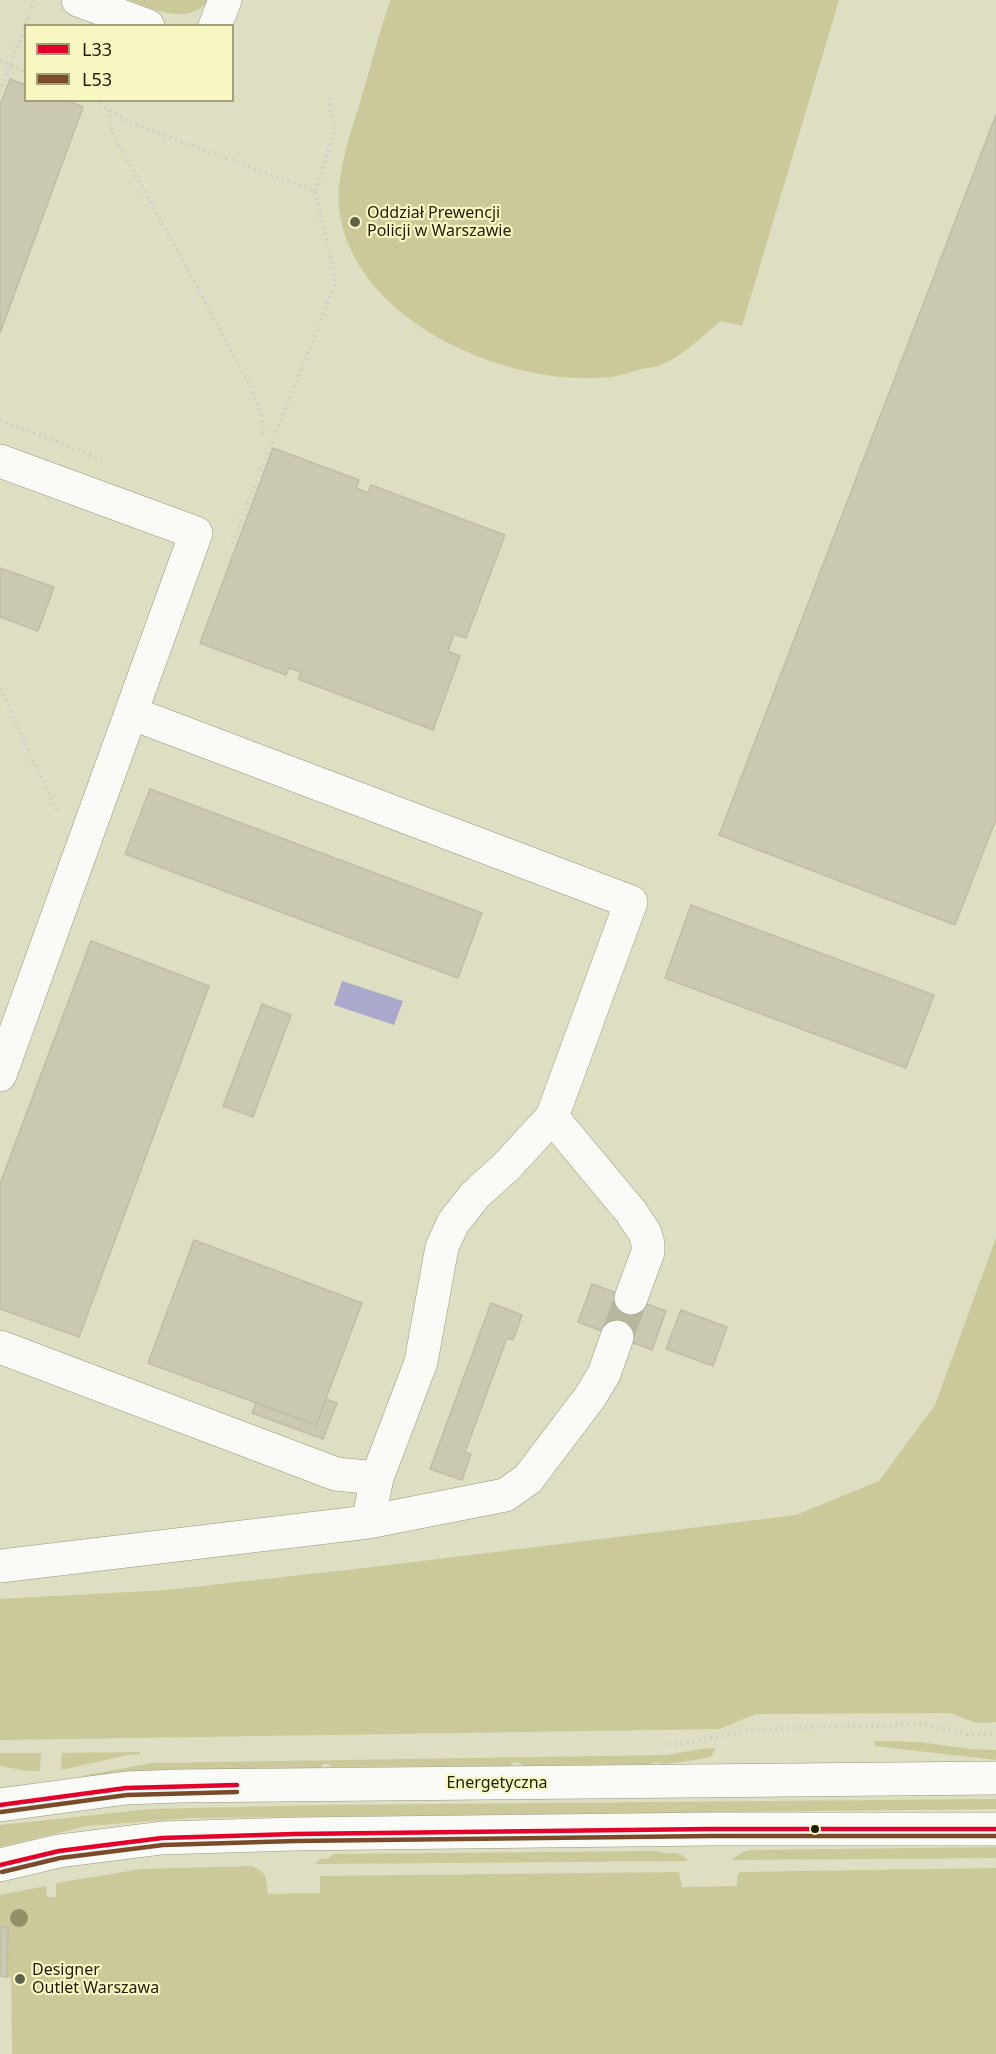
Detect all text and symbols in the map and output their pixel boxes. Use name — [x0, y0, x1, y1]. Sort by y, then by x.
legend — [24, 24, 234, 102]
text: L33 — [82, 37, 112, 61]
text: L53 — [82, 67, 112, 91]
place label: Oddział Prewencji Policji w Warszawie — [367, 203, 511, 241]
marker: Oddział Prewencji Policji w Warszawie — [348, 215, 362, 229]
street label: Energetyczna — [446, 1773, 548, 1793]
unlabelled marker — [809, 1823, 821, 1835]
place label: Designer Outlet Warszawa — [32, 1960, 159, 1998]
marker: Designer Outlet Warszawa — [13, 1972, 27, 1986]

